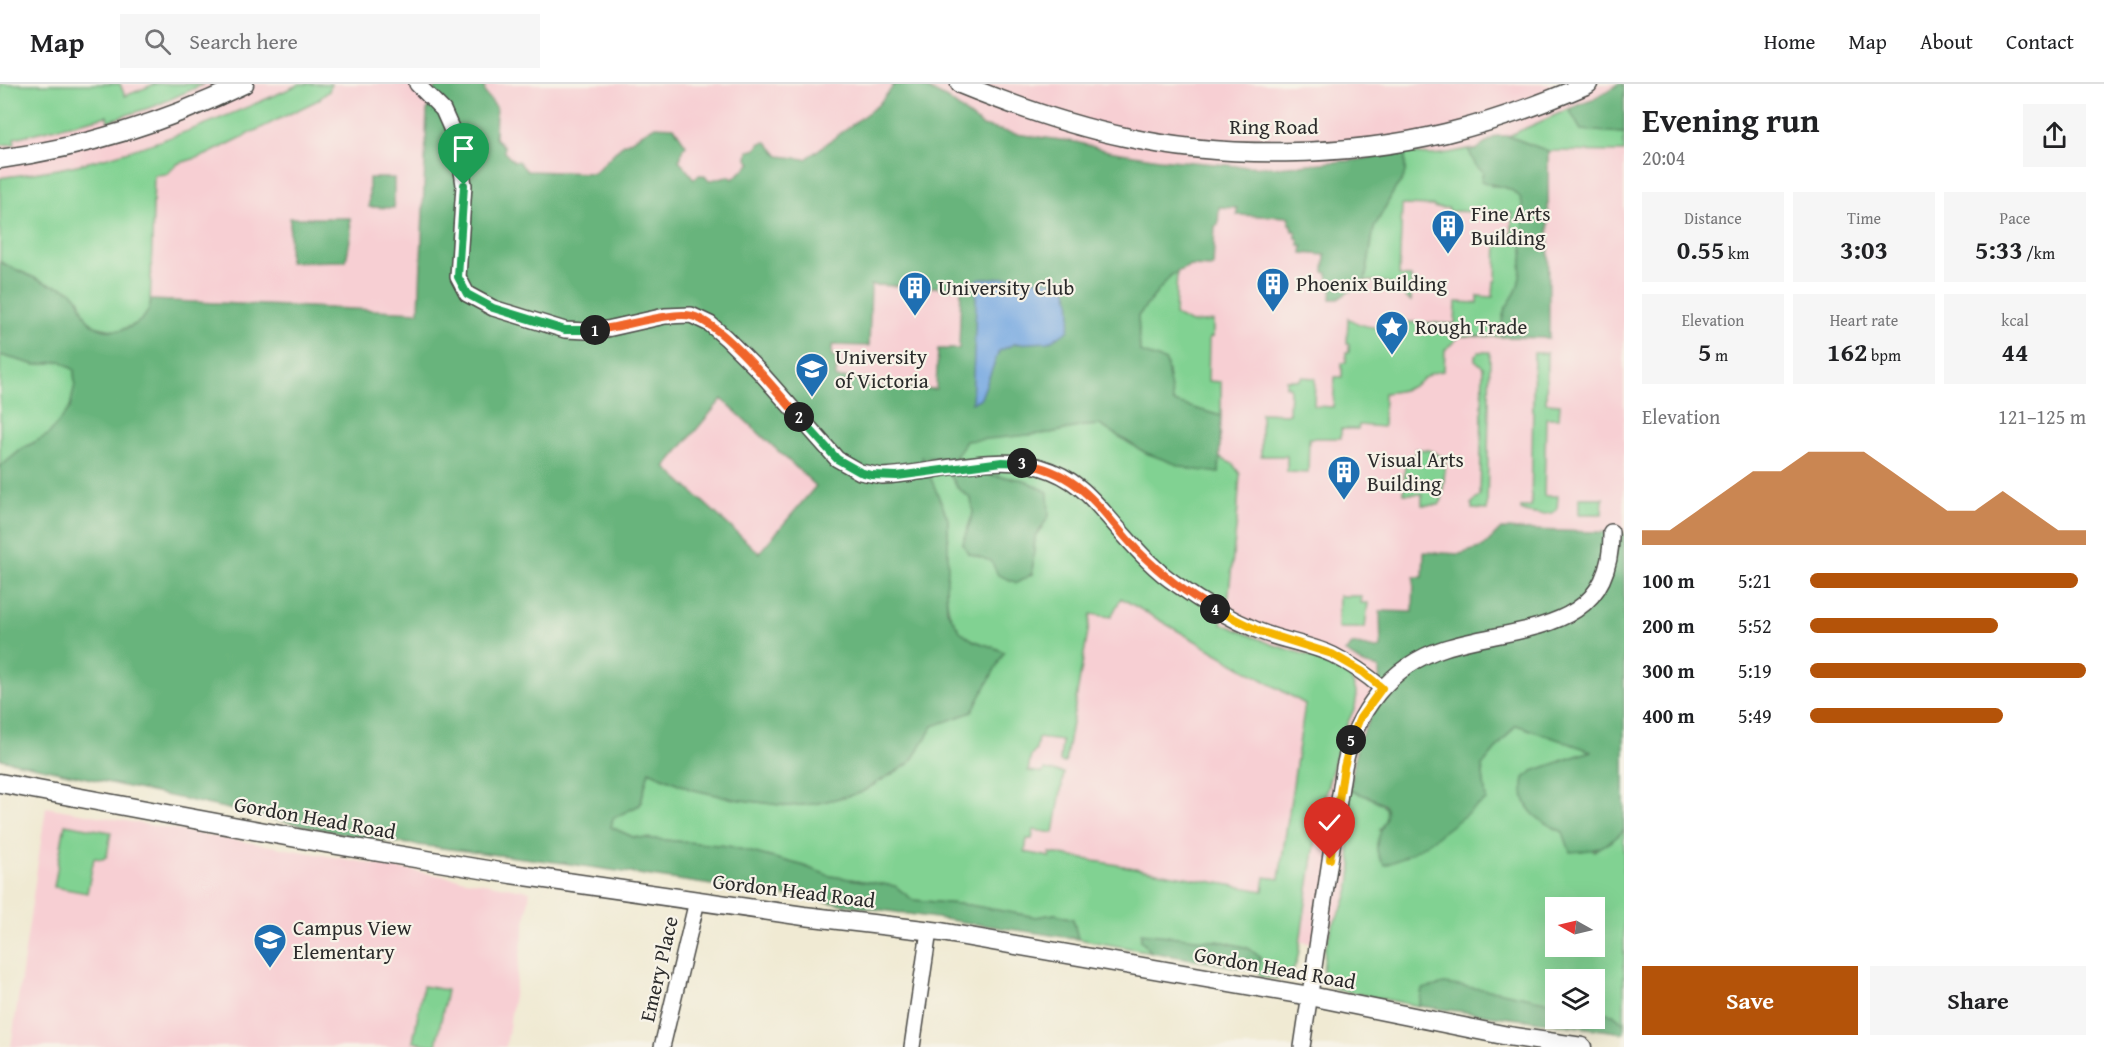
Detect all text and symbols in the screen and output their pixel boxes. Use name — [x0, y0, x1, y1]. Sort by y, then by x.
search box — [120, 14, 540, 68]
text: Map — [30, 21, 84, 62]
icon: search — [141, 25, 174, 58]
text: Search here — [189, 25, 298, 57]
text: Home — [1764, 26, 1815, 57]
text: Map — [1848, 26, 1887, 57]
text: About — [1920, 26, 1973, 57]
text: Contact — [2006, 26, 2074, 57]
text: Evening run — [1642, 96, 1819, 144]
button: share — [2023, 104, 2086, 167]
street label: Ring Road — [1230, 111, 1319, 142]
pin — [438, 123, 489, 185]
icon: arrive — [447, 132, 480, 165]
text: 20:04 — [1642, 143, 1685, 172]
place label: Fine Arts Building — [1471, 198, 1551, 253]
text: Distance — [1684, 206, 1742, 230]
text: Time — [1847, 206, 1881, 230]
text: Pace — [2000, 206, 2030, 230]
building icon: Fine Arts Building — [1430, 208, 1466, 255]
text: 0.55 — [1677, 230, 1725, 269]
text: 3:03 — [1840, 230, 1888, 269]
text: 5:33 — [1975, 230, 2023, 269]
text: km — [1725, 241, 1749, 265]
text: /km — [2023, 241, 2055, 265]
building icon: Phoenix Building — [1255, 266, 1291, 313]
place label: Phoenix Building — [1296, 268, 1448, 299]
building icon: University Club — [897, 270, 933, 317]
place label: University Club — [938, 272, 1074, 303]
text: Elevation — [1682, 308, 1744, 332]
text: Heart rate — [1830, 308, 1898, 332]
text: kcal — [2001, 308, 2029, 332]
place icon: Rough Trade — [1374, 309, 1410, 356]
place label: Rough Trade — [1415, 311, 1527, 342]
pin: 1 — [580, 315, 610, 345]
text: 1 — [591, 318, 599, 342]
text: 5 — [1698, 332, 1711, 371]
text: 162 — [1827, 332, 1867, 371]
text: 44 — [2002, 332, 2028, 371]
place label: University of Victoria — [835, 341, 929, 396]
text: m — [1711, 343, 1728, 367]
text: bpm — [1867, 343, 1901, 367]
school or university icon: University of Victoria — [794, 351, 830, 398]
pin: 2 — [784, 402, 814, 432]
text: Elevation — [1642, 402, 1720, 431]
text: 121–125 m — [1998, 402, 2086, 431]
text: 2 — [795, 405, 803, 429]
place label: Visual Arts Building — [1367, 444, 1464, 499]
pin: 3 — [1007, 448, 1037, 478]
text: 3 — [1018, 451, 1026, 475]
building icon: Visual Arts Building — [1326, 454, 1362, 501]
text: 100 m — [1642, 566, 1695, 595]
text: 5:21 — [1738, 566, 1772, 595]
pin: 4 — [1200, 594, 1230, 624]
text: 4 — [1211, 597, 1219, 621]
text: 200 m — [1642, 611, 1695, 640]
text: 5:52 — [1738, 611, 1772, 640]
text: 300 m — [1642, 656, 1695, 685]
text: 5:19 — [1738, 656, 1772, 685]
text: 400 m — [1642, 701, 1695, 730]
text: 5:49 — [1738, 701, 1772, 730]
pin: 5 — [1336, 725, 1366, 755]
text: 5 — [1347, 728, 1355, 752]
street label: Gordon Head Road — [232, 788, 399, 847]
pin — [1304, 797, 1355, 859]
icon: check — [1313, 806, 1346, 839]
street label: Gordon Head Road — [711, 865, 878, 916]
north arrow — [1545, 897, 1605, 957]
map controls — [1545, 897, 1605, 1029]
place label: Campus View Elementary — [293, 912, 412, 967]
street label: Emery Place — [631, 913, 686, 1025]
school or university icon: Campus View Elementary — [252, 922, 288, 969]
street label: Gordon Head Road — [1192, 938, 1359, 997]
button: Save — [1642, 966, 1858, 1035]
button: Share — [1870, 966, 2086, 1035]
button: layers — [1545, 969, 1605, 1029]

